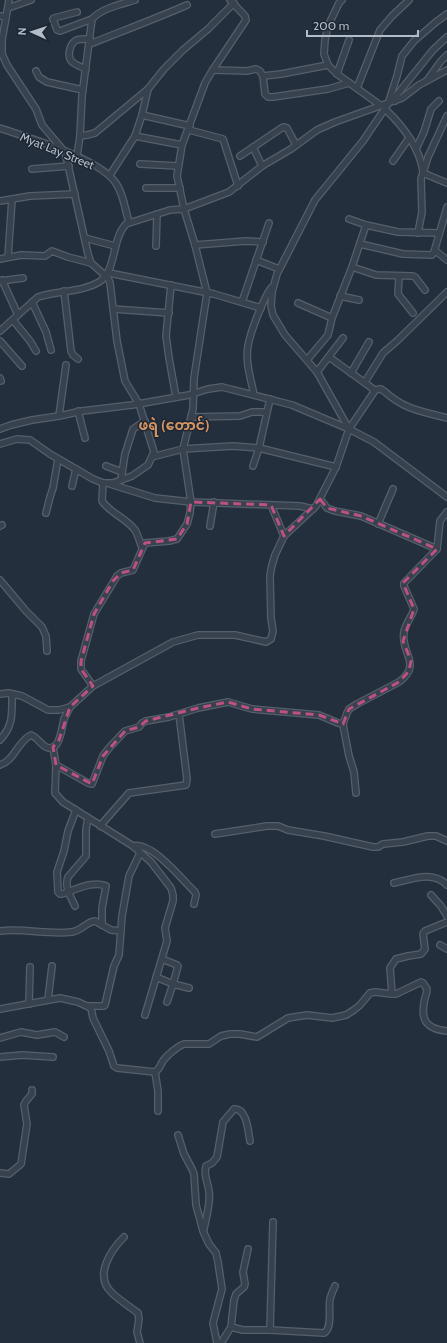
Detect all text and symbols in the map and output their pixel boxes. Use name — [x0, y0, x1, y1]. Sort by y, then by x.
north arrow — [12, 12, 52, 52]
scale bar — [307, 12, 418, 38]
text: 200 m — [313, 18, 349, 33]
text: N — [15, 27, 29, 36]
street label: Myat Lay Street — [18, 129, 97, 172]
district label: ဖရဲ (တောင်) — [138, 415, 210, 437]

